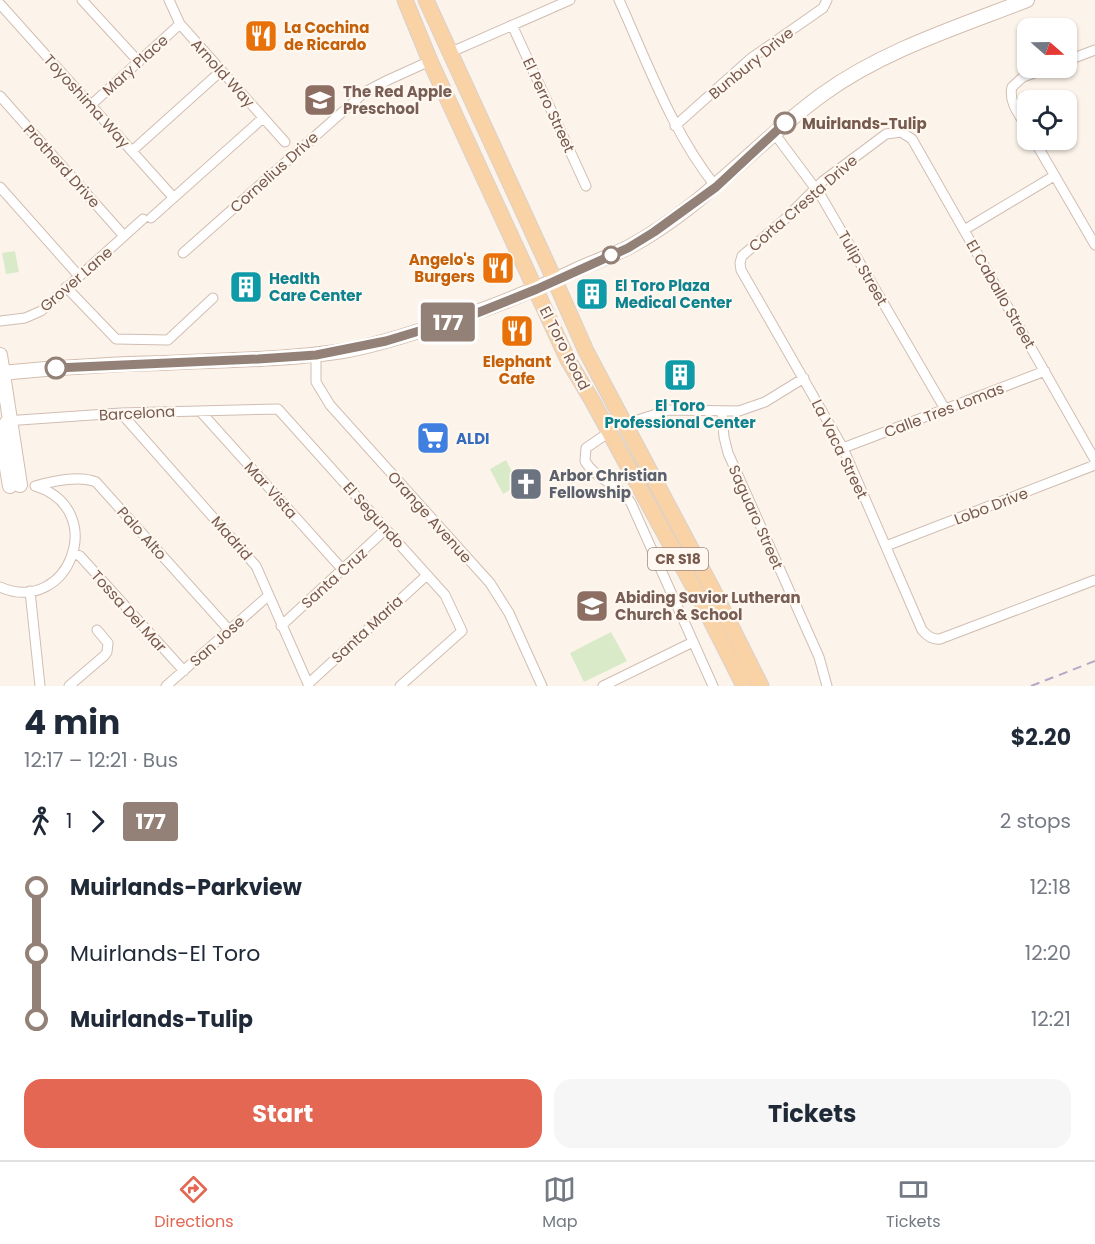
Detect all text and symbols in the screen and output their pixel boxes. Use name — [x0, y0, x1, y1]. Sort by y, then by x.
place label: La Cochina de Ricardo — [284, 17, 369, 55]
restaurant icon: La Cochina de Ricardo — [243, 18, 279, 54]
north arrow — [1017, 18, 1077, 78]
map controls — [1017, 18, 1077, 150]
street label: Bunbury Drive — [704, 22, 798, 104]
street label: Mary Place — [97, 30, 173, 100]
street label: Arnold Way — [186, 34, 260, 112]
street label: Toyoshima Way — [39, 49, 135, 153]
street label: El Perro Street — [518, 54, 580, 156]
place label: The Red Apple Preschool — [343, 81, 452, 119]
school or university icon: The Red Apple Preschool — [302, 82, 338, 118]
button: locate — [1017, 90, 1077, 150]
marker: Muirlands-Tulip — [774, 112, 796, 134]
place label: Muirlands-Tulip — [802, 113, 927, 134]
street label: Protherd Drive — [19, 120, 105, 212]
street label: Cornelius Drive — [225, 127, 323, 217]
street label: Corta Cresta Drive — [744, 150, 862, 256]
street label: Tulip Street — [833, 227, 893, 309]
street label: El Caballo Street — [961, 236, 1041, 352]
street label: Grover Lane — [35, 242, 117, 316]
unlabelled marker — [602, 246, 620, 264]
place label: Angelo's Burgers — [409, 249, 475, 287]
restaurant icon: Angelo's Burgers — [480, 250, 516, 286]
place label: Health Care Center — [269, 268, 363, 306]
building icon: Health Care Center — [228, 269, 264, 305]
place label: El Toro Plaza Medical Center — [615, 275, 733, 313]
building icon: El Toro Plaza Medical Center — [574, 276, 610, 312]
line badge: 177 — [414, 302, 482, 342]
street label: El Toro Road — [535, 303, 595, 393]
text: 177 — [433, 308, 463, 337]
restaurant icon: Elephant Cafe — [499, 313, 535, 349]
place label: Elephant Cafe — [483, 351, 551, 389]
unlabelled marker — [45, 357, 67, 379]
building icon: El Toro Professional Center — [662, 357, 698, 393]
street label: Calle Tres Lomas — [881, 377, 1007, 443]
place label: El Toro Professional Center — [604, 395, 756, 433]
street label: La Vaca Street — [807, 396, 873, 502]
street label: Barcelona — [98, 401, 176, 425]
supermarket icon: ALDI — [415, 420, 451, 456]
place label: ALDI — [456, 428, 490, 449]
street label: Mar Vista — [240, 457, 302, 523]
street label: Saguaro Street — [724, 462, 788, 572]
place label: Arbor Christian Fellowship — [549, 465, 667, 503]
church icon: Arbor Christian Fellowship — [508, 466, 544, 502]
street label: Orange Avenue — [383, 467, 477, 567]
street label: El Segundo — [339, 477, 409, 553]
street label: Lobo Drive — [951, 482, 1031, 530]
street label: Palo Alto — [112, 502, 172, 564]
street label: Madrid — [207, 511, 257, 565]
street label: Santa Cruz — [297, 543, 372, 613]
road number: CR S18 — [648, 548, 708, 570]
street label: Tossa Del Mar — [86, 565, 172, 657]
place label: Abiding Savior Lutheran Church & School — [615, 587, 801, 625]
school or university icon: Abiding Savior Lutheran Church & School — [574, 588, 610, 624]
street label: Santa Maria — [327, 590, 407, 668]
street label: San Jose — [185, 611, 249, 671]
text: 4 min — [24, 699, 120, 746]
text: $2.20 — [1011, 722, 1071, 753]
text: 12:17 – 12:21 · Bus — [24, 746, 178, 774]
icon: walk — [24, 805, 57, 838]
icon: forward — [81, 805, 114, 838]
text: 1 — [66, 807, 72, 835]
text: 177 — [135, 807, 166, 836]
text: 2 stops — [1000, 807, 1071, 835]
text: Muirlands-Parkview — [70, 872, 302, 903]
text: 12:18 — [1030, 873, 1071, 901]
text: Muirlands-El Toro — [70, 938, 260, 969]
text: 12:20 — [1025, 939, 1071, 967]
text: Muirlands-Tulip — [70, 1004, 253, 1035]
text: 12:21 — [1031, 1005, 1071, 1033]
button: Start — [24, 1079, 542, 1148]
button: Tickets — [554, 1079, 1071, 1148]
tab: Directions — [154, 1173, 234, 1234]
tab: Map — [542, 1173, 578, 1234]
tab: Tickets — [886, 1173, 941, 1234]

